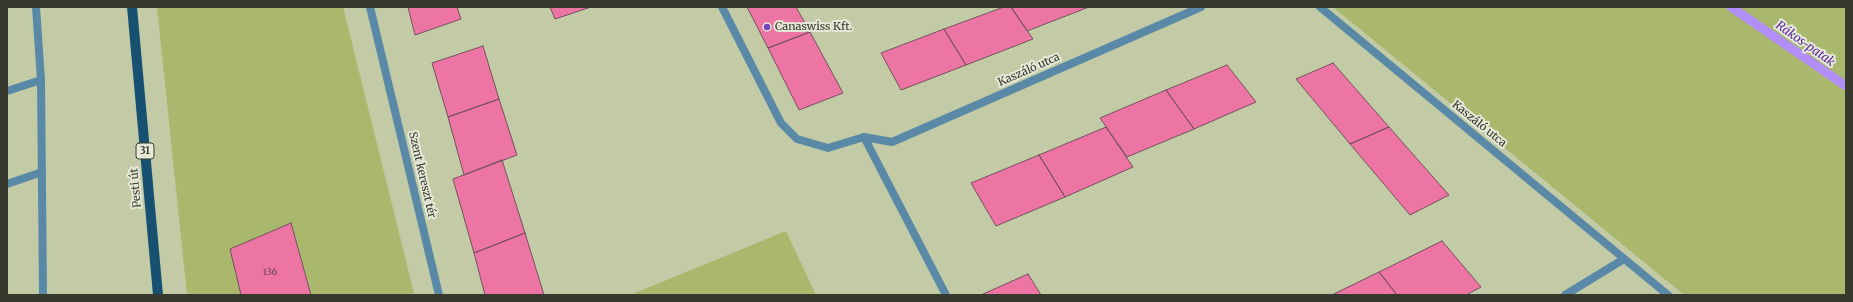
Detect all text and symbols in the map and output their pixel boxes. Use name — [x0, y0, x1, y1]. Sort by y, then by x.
water label: Rákos-patak — [1773, 18, 1837, 70]
place label: Canaswiss Kft. — [775, 20, 852, 34]
marker: Canaswiss Kft. — [762, 22, 772, 32]
street label: Kaszáló utca — [996, 51, 1062, 89]
street label: Kaszáló utca — [1449, 98, 1509, 150]
street label: Szent kereszt tér — [406, 131, 438, 219]
road number: 31 — [136, 143, 154, 159]
street label: Pesti út — [128, 168, 144, 208]
house number: 136 — [263, 267, 277, 277]

